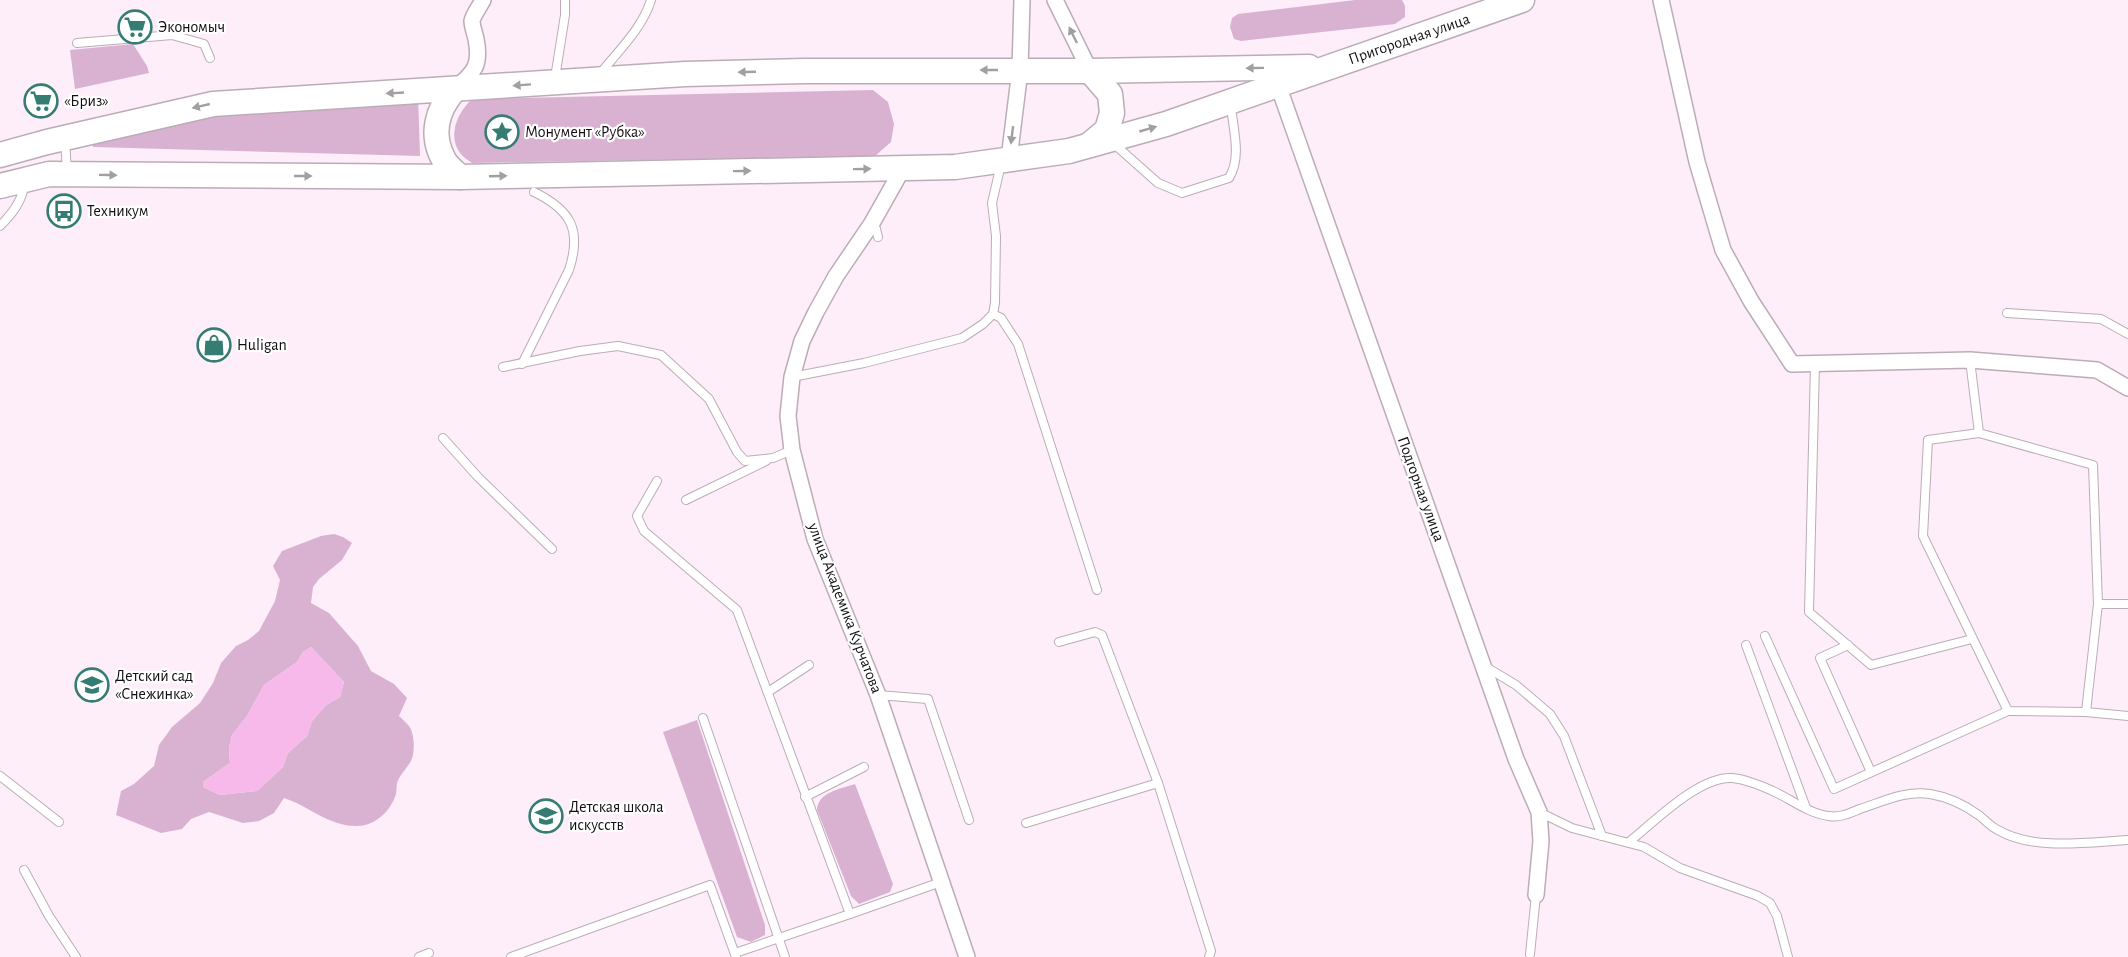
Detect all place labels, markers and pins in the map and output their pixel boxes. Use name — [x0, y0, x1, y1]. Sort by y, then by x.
supermarket icon: Экономыч — [117, 9, 153, 45]
place label: Экономыч — [158, 19, 225, 35]
supermarket icon: «Бриз» — [23, 83, 59, 119]
place label: «Бриз» — [64, 93, 109, 109]
place icon: Монумент «Рубка» — [484, 114, 520, 150]
place label: Монумент «Рубка» — [525, 124, 645, 141]
bus stop icon: Техникум — [46, 193, 82, 229]
place label: Техникум — [87, 203, 149, 220]
shop icon: Huligan — [196, 327, 232, 363]
place label: Huligan — [237, 337, 287, 353]
school or university icon: Детский сад «Снежинка» — [74, 667, 110, 703]
place label: Детский сад «Снежинка» — [115, 668, 194, 702]
school or university icon: Детская школа искусств — [528, 798, 564, 834]
place label: Детская школа искусств — [569, 799, 664, 834]

